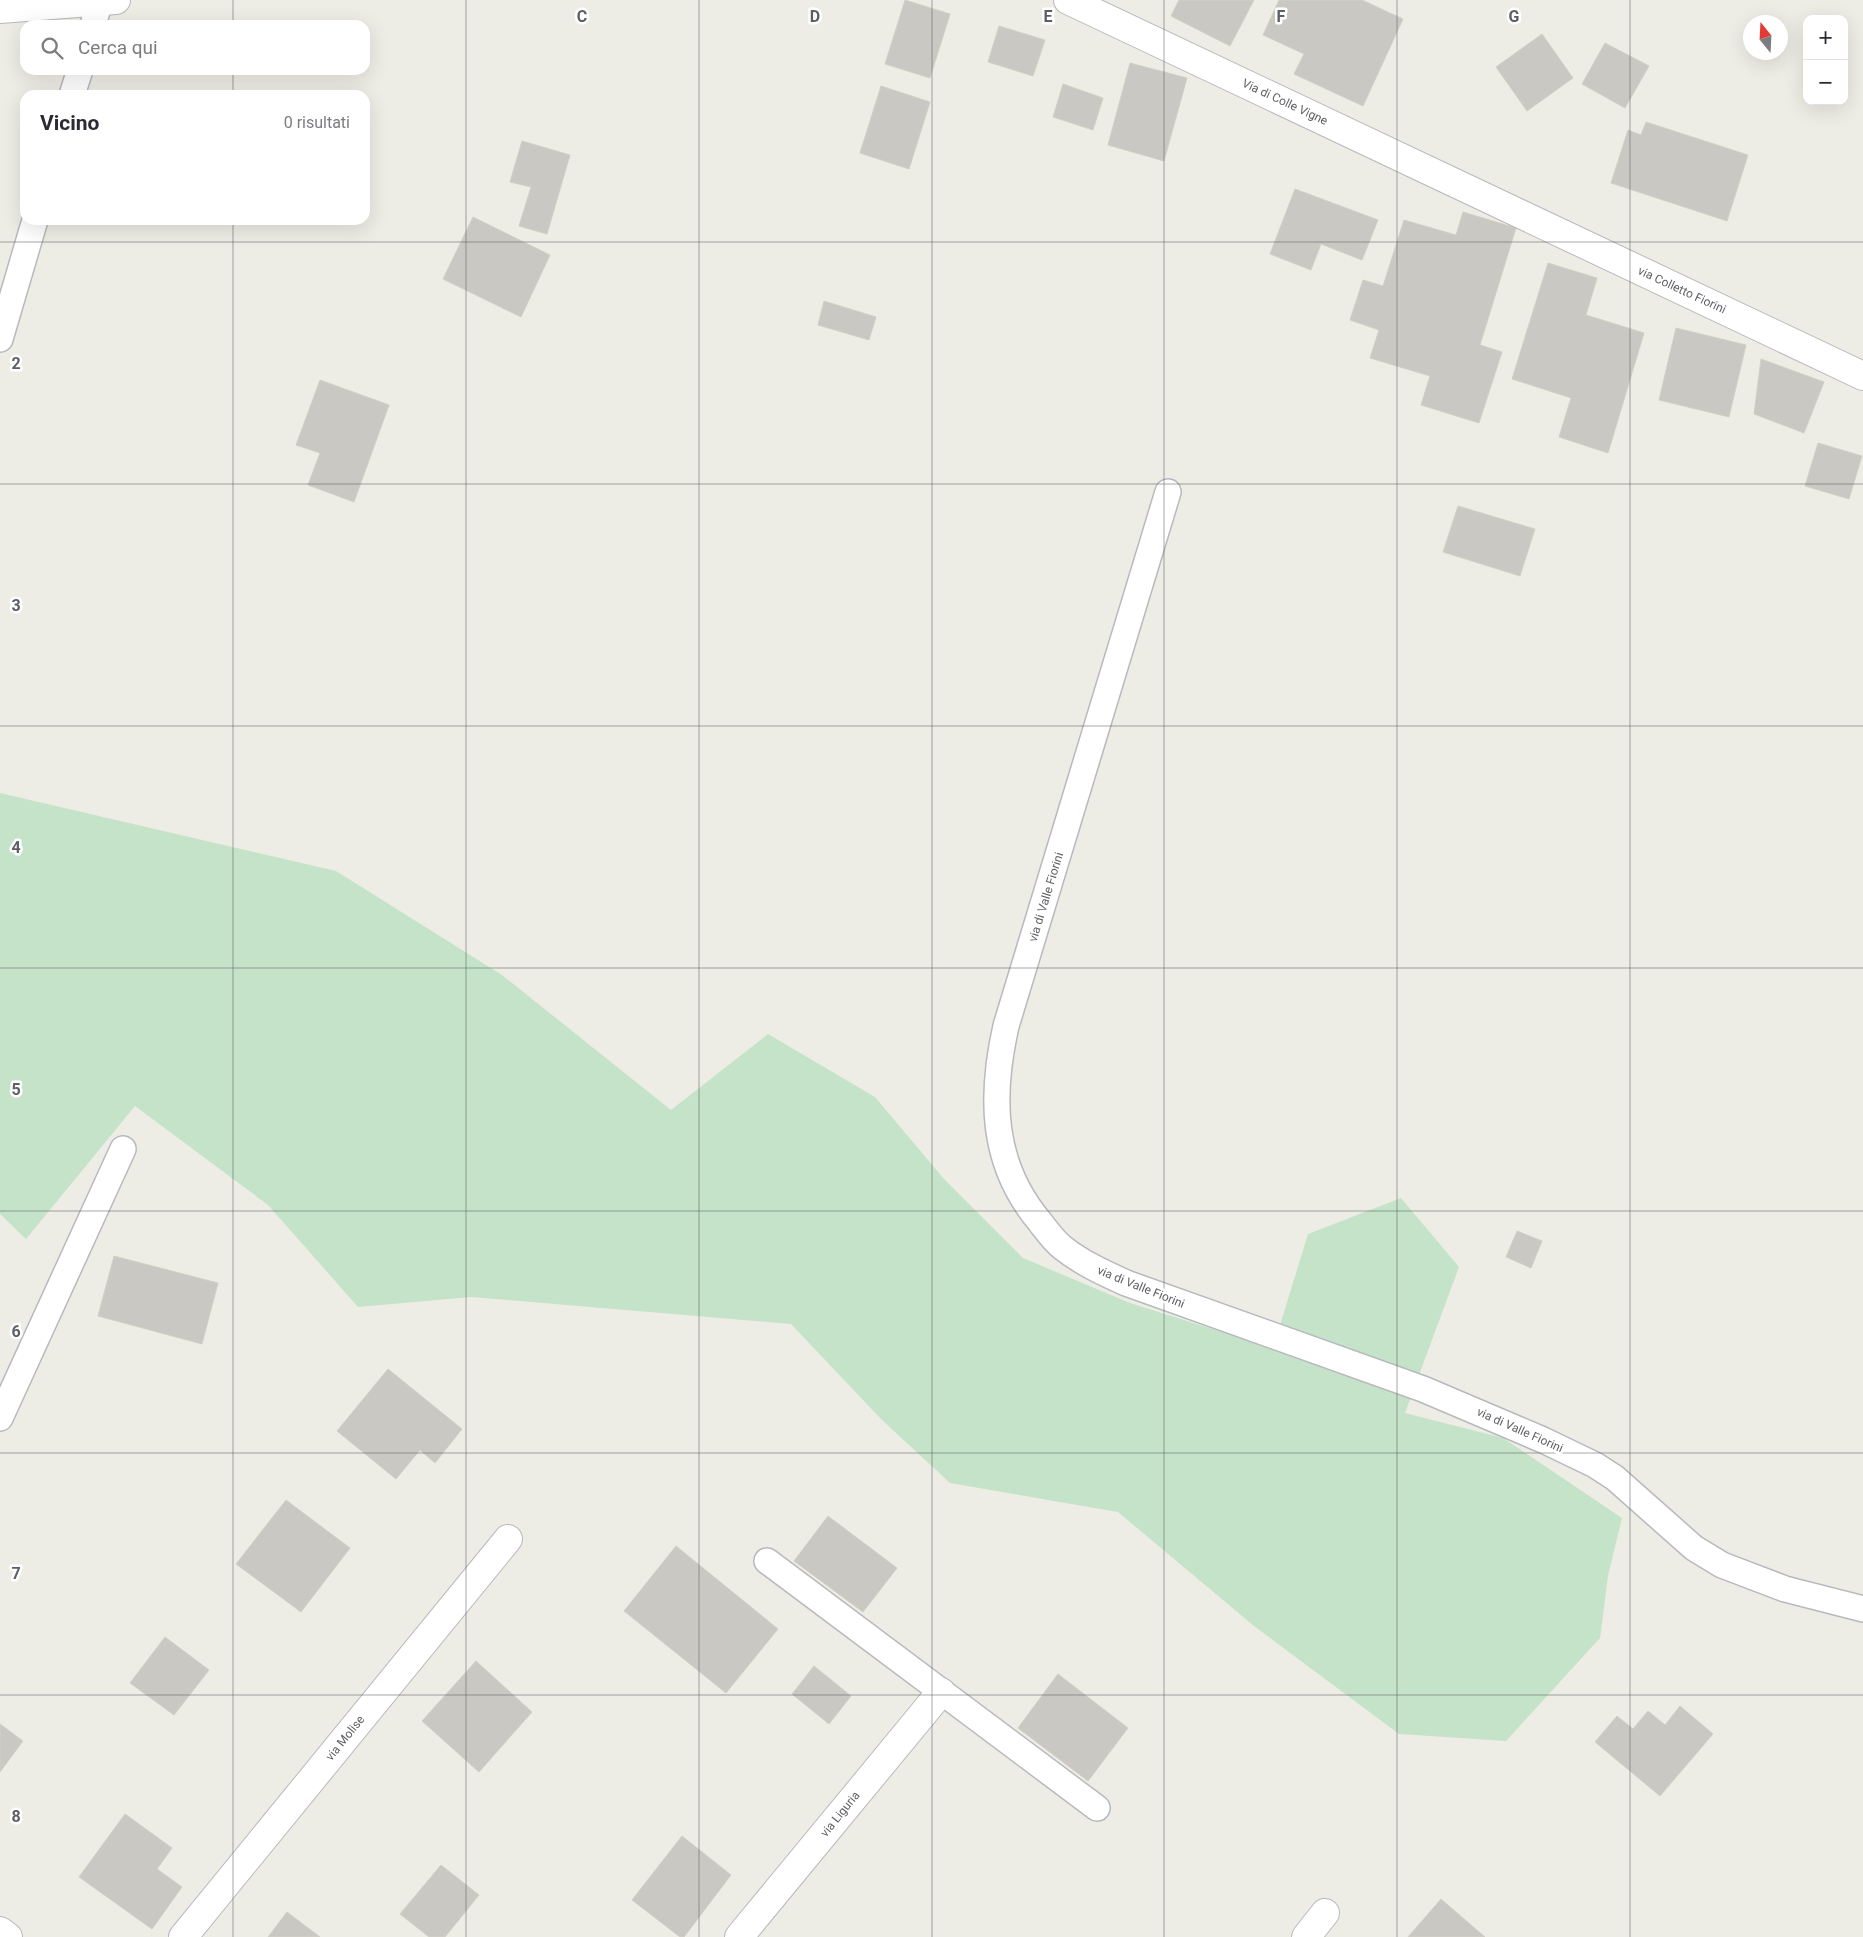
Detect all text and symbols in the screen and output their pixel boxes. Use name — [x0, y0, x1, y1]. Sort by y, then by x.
text: C — [577, 7, 587, 26]
text: D — [810, 7, 820, 26]
text: E — [1044, 7, 1053, 26]
text: F — [1277, 7, 1286, 26]
text: G — [1509, 7, 1520, 26]
north arrow — [1743, 15, 1788, 60]
map controls — [1803, 15, 1848, 105]
button: + — [1803, 15, 1848, 60]
search box — [20, 20, 370, 75]
icon: search — [38, 34, 66, 62]
text: Cerca qui — [78, 36, 158, 59]
button: − — [1803, 60, 1848, 105]
street label: Via di Colle Vigne — [1240, 76, 1330, 128]
text: Vicino — [40, 111, 99, 135]
text: 0 risultati — [284, 113, 350, 132]
street label: via Colletto Fiorini — [1636, 263, 1728, 317]
text: 2 — [11, 354, 21, 373]
text: 3 — [11, 596, 21, 615]
text: 4 — [11, 838, 21, 857]
street label: via di Valle Fiorini — [1026, 850, 1066, 943]
text: 5 — [11, 1080, 21, 1099]
street label: via di Valle Fiorini — [1095, 1263, 1187, 1311]
text: 6 — [11, 1322, 21, 1341]
street label: via di Valle Fiorini — [1475, 1405, 1565, 1455]
text: 7 — [11, 1564, 21, 1583]
street label: via Molise — [323, 1713, 367, 1763]
street label: via Liguria — [817, 1788, 863, 1840]
text: 8 — [11, 1807, 21, 1826]

